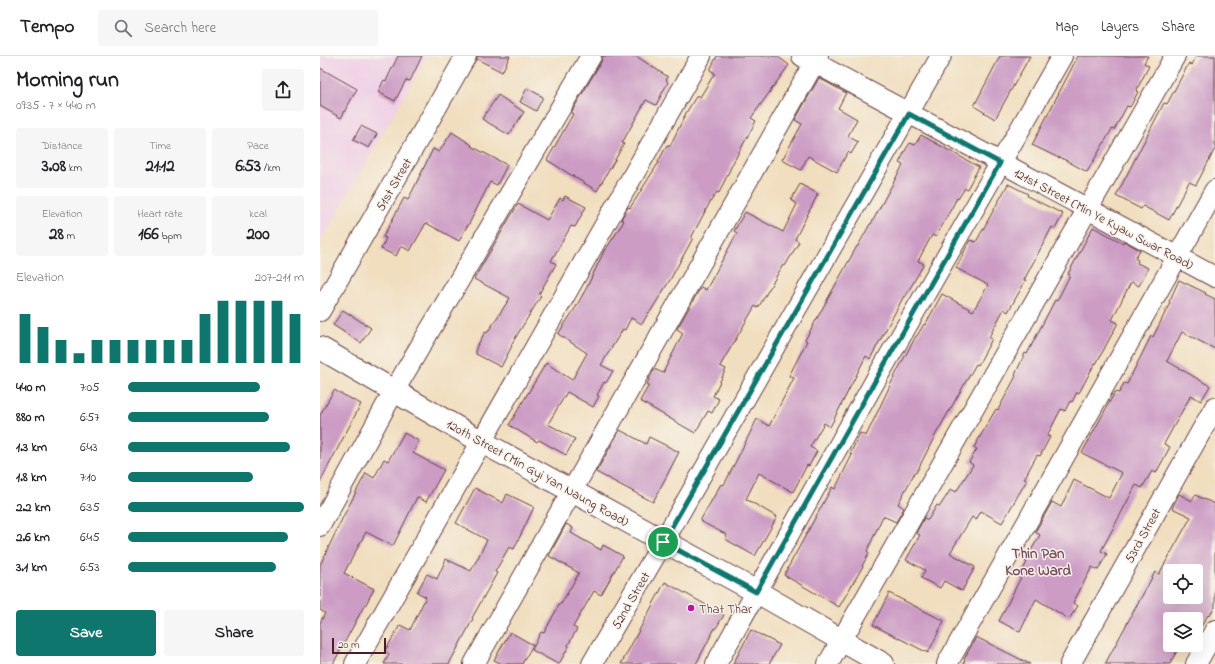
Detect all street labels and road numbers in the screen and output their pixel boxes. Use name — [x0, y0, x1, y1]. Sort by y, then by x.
street label: 51st Street — [371, 154, 417, 215]
street label: 121st Street (Min Ye Kyaw Swar Road) — [1010, 164, 1197, 276]
street label: 120th Street (Min Gyi Yan Naung Road) — [442, 415, 632, 532]
street label: 53rd Street — [1120, 504, 1167, 567]
street label: 52nd Street — [607, 568, 656, 633]

